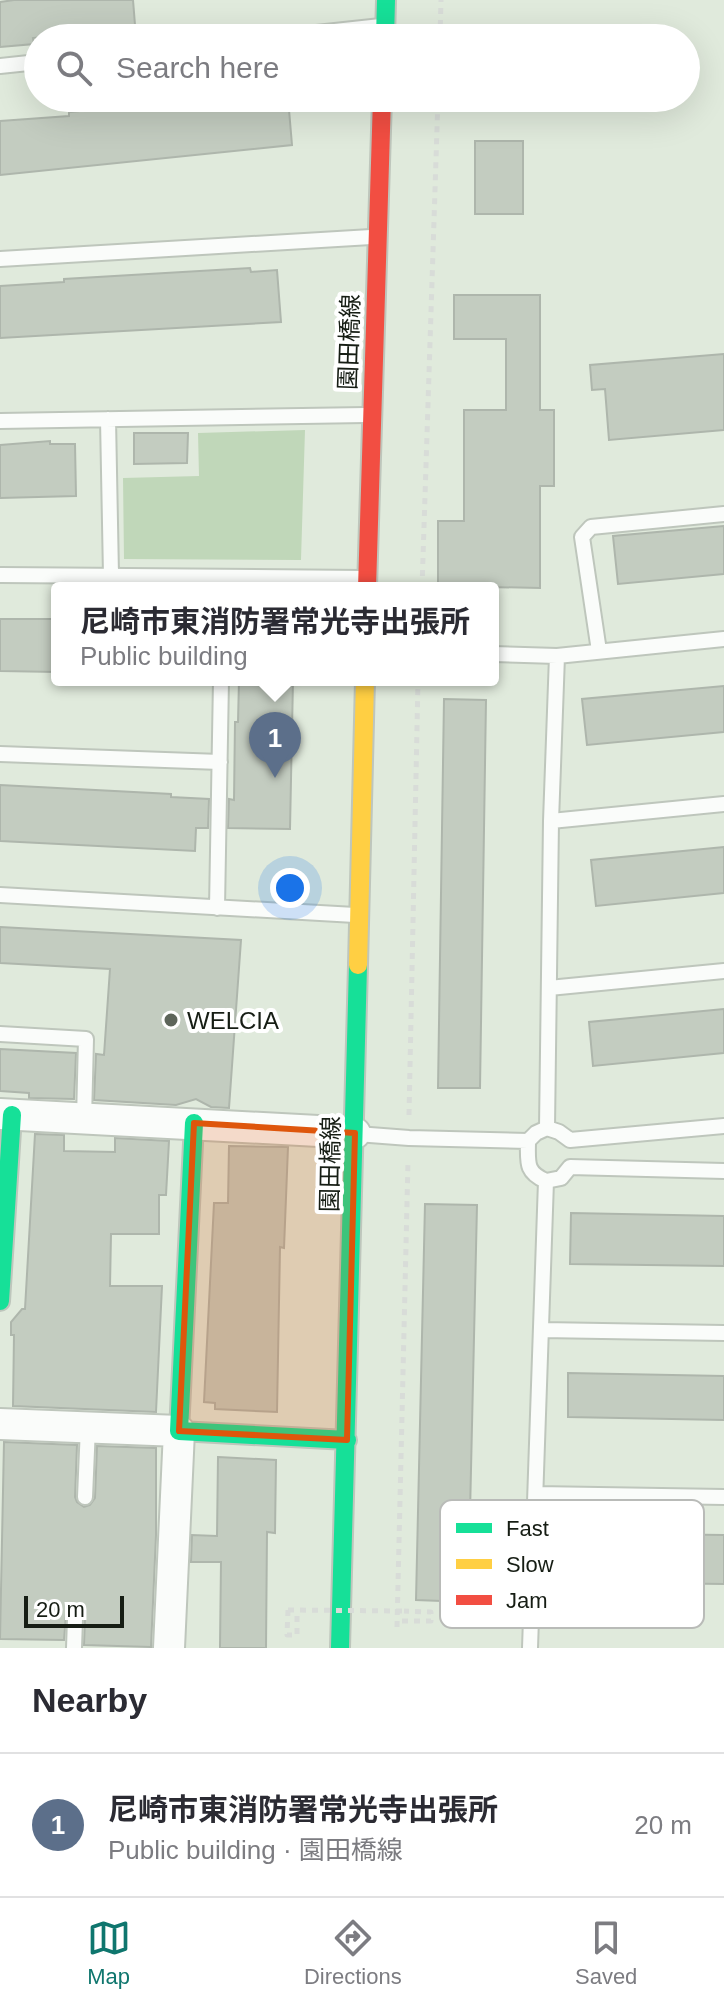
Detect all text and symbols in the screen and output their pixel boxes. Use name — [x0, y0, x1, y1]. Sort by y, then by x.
search box — [24, 24, 700, 112]
icon: search — [52, 46, 96, 90]
text: Search here — [116, 51, 279, 84]
street label: 園田橋線 — [334, 294, 364, 390]
popup — [51, 582, 499, 686]
text: 尼崎市東消防署常光寺出張所 — [80, 605, 470, 638]
text: Public building — [80, 641, 248, 671]
pin: 1 — [249, 712, 301, 778]
your location — [270, 868, 310, 908]
place label: WELCIA — [187, 1007, 279, 1034]
marker: WELCIA — [162, 1011, 180, 1029]
street label: 園田橋線 — [316, 1116, 344, 1212]
legend — [440, 1500, 704, 1628]
text: Fast — [506, 1516, 549, 1541]
text: Slow — [506, 1552, 554, 1577]
text: Jam — [506, 1588, 548, 1613]
scale bar — [24, 1592, 124, 1628]
text: 20 m — [36, 1597, 85, 1622]
text: Nearby — [32, 1681, 147, 1719]
text: 尼崎市東消防署常光寺出張所 — [108, 1793, 498, 1826]
text: 1 — [51, 1810, 65, 1840]
text: 20 m — [634, 1810, 692, 1840]
text: Public building · 園田橋線 — [108, 1835, 403, 1865]
tab: Map — [87, 1916, 131, 1990]
tab: Directions — [304, 1916, 402, 1990]
tab: Saved — [575, 1916, 637, 1990]

